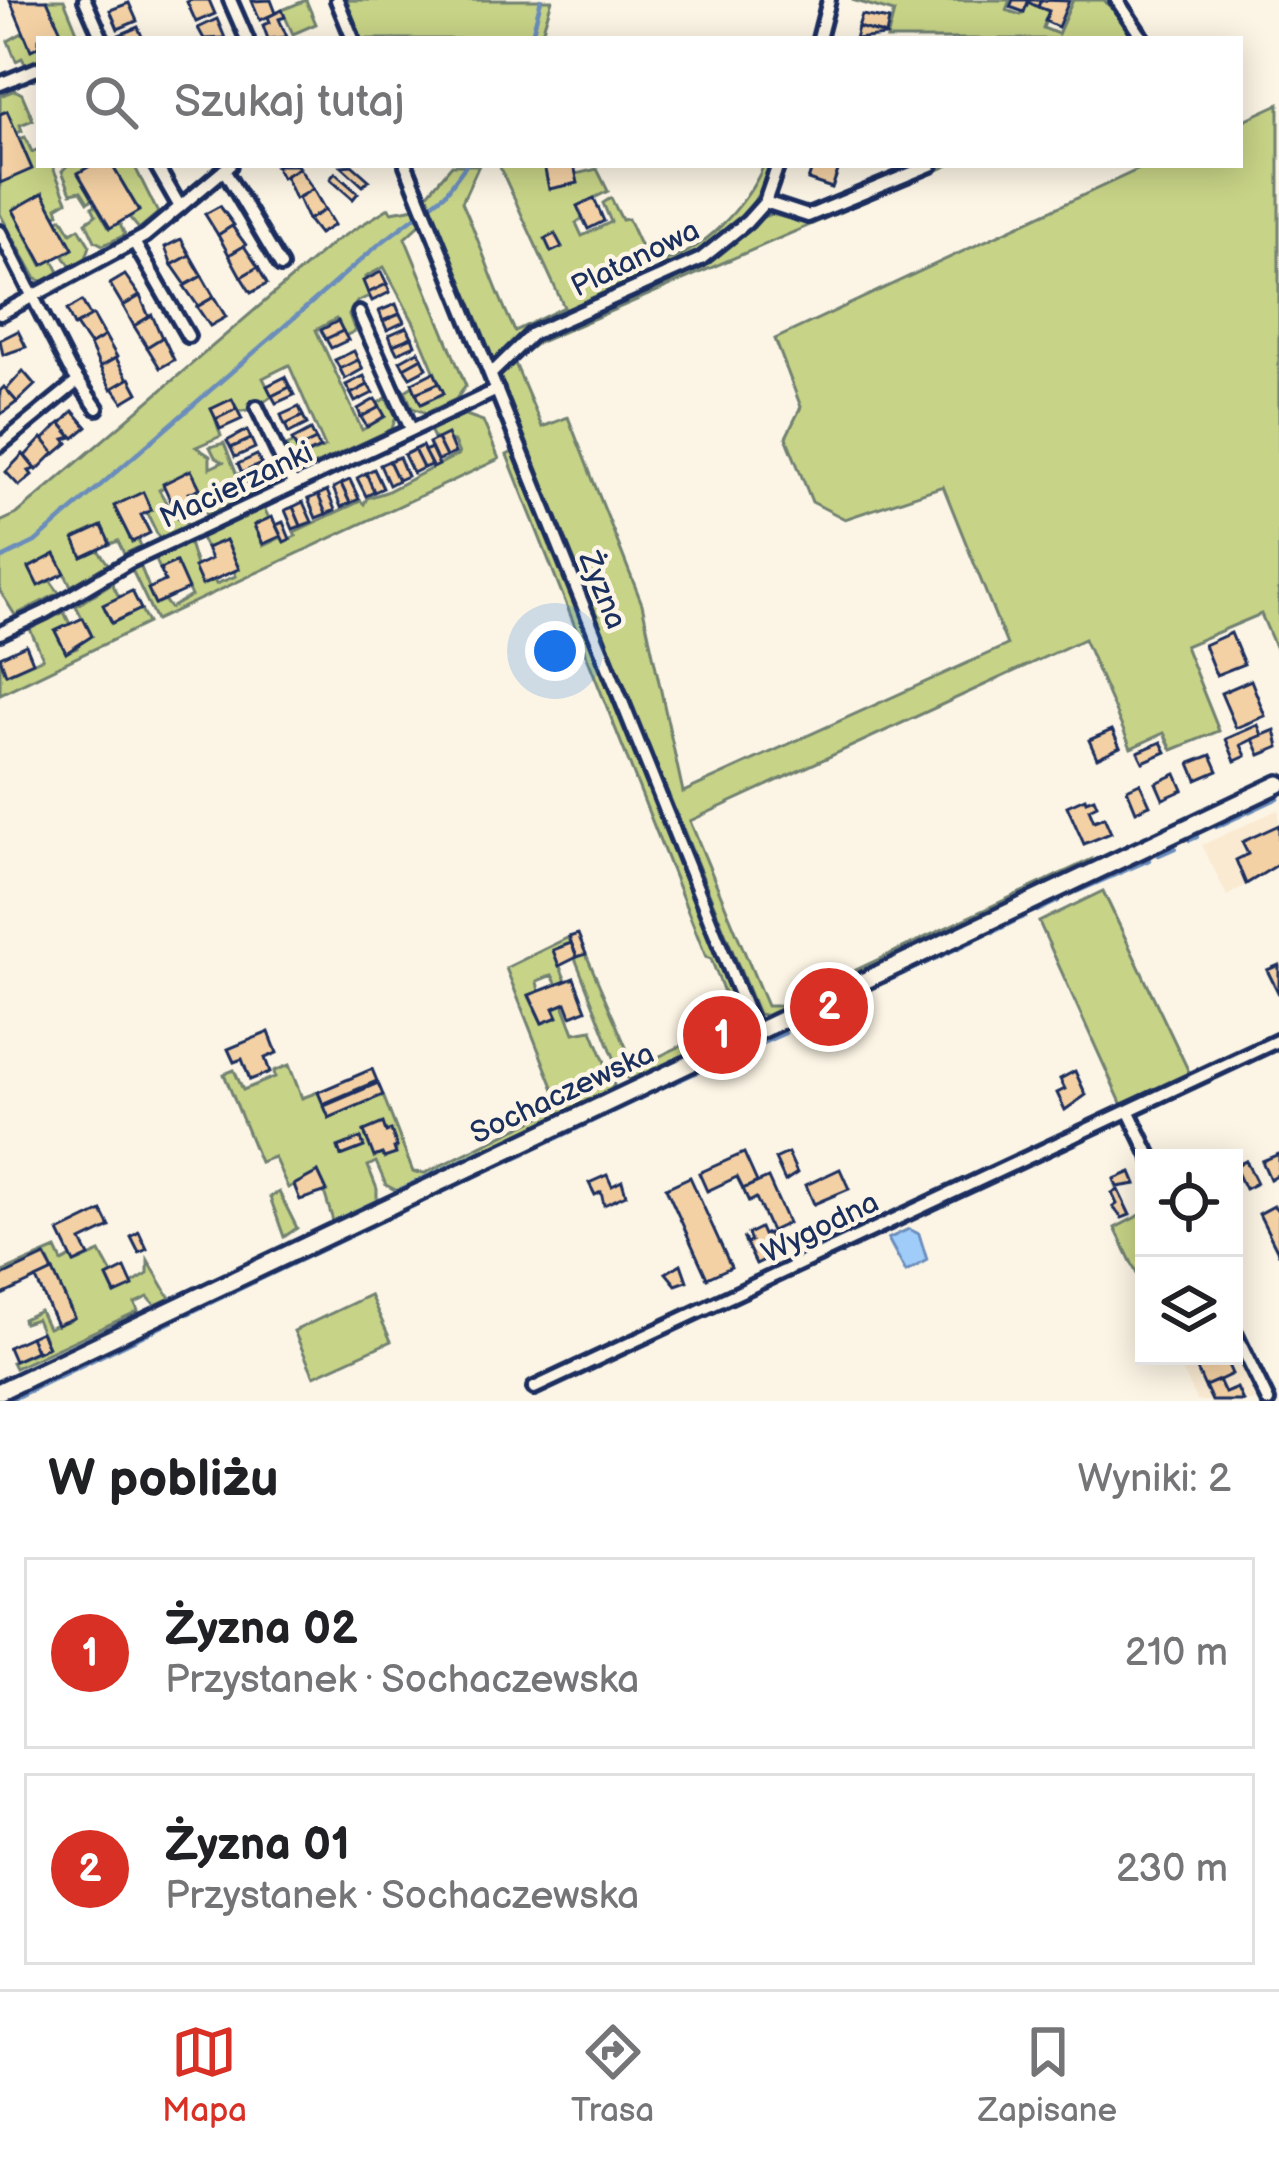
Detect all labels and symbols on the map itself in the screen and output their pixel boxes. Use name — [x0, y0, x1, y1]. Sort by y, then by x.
street label: Platanowa — [565, 212, 705, 305]
street label: Macierzanki — [154, 435, 319, 537]
street label: Żyzna — [570, 546, 634, 634]
your location — [525, 621, 585, 681]
pin: 2 — [790, 962, 868, 1052]
pin: 1 — [683, 990, 761, 1080]
street label: Sochaczewska — [465, 1036, 660, 1152]
street label: Wygodna — [756, 1184, 885, 1272]

